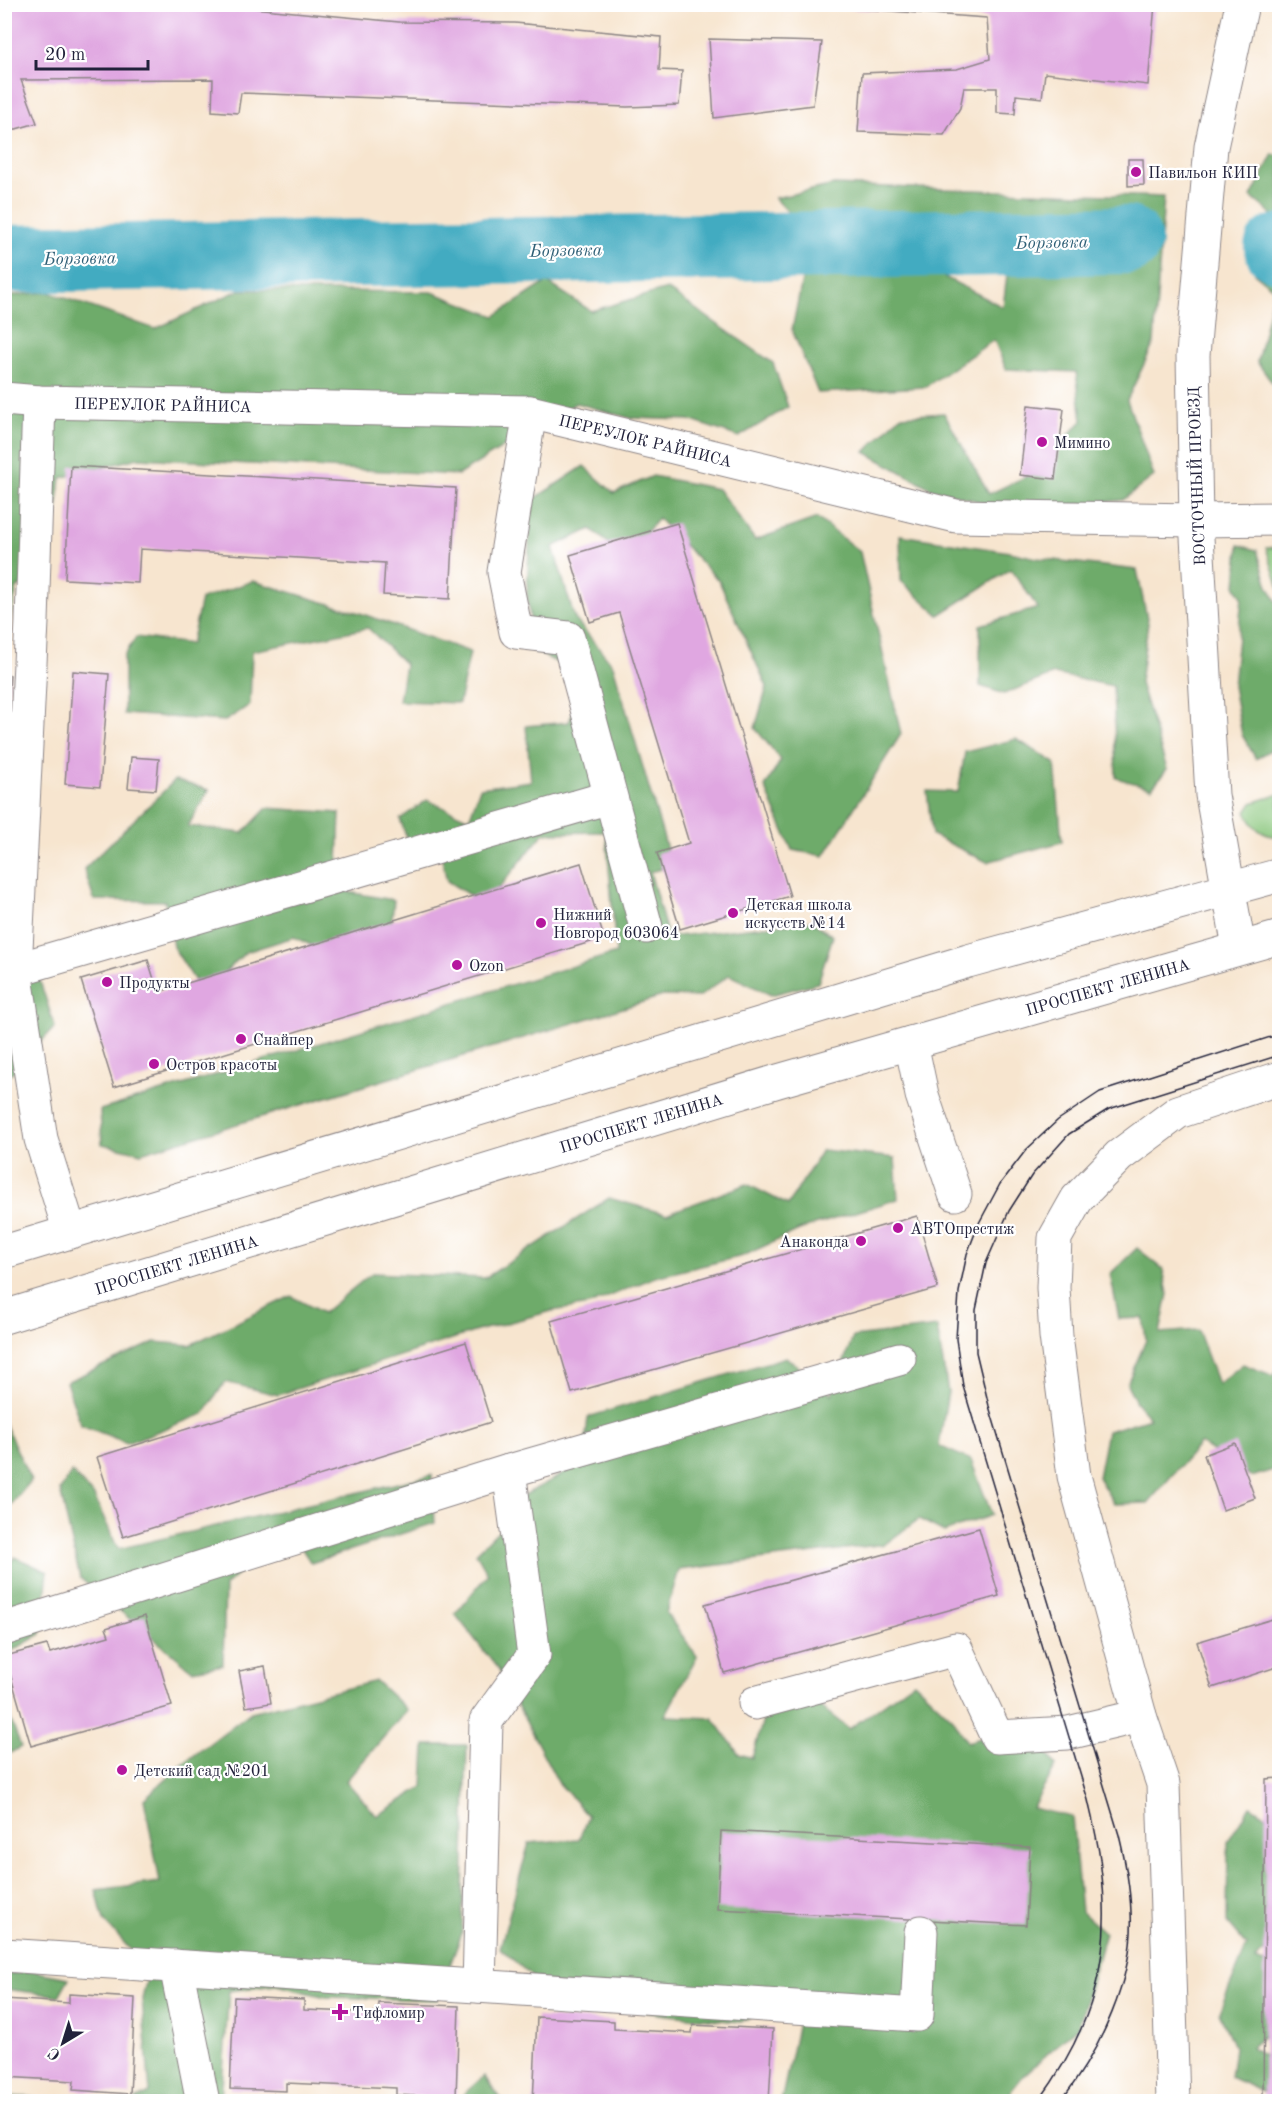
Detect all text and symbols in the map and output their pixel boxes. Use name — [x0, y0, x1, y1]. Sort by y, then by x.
scale bar — [36, 33, 148, 71]
text: 20 m — [45, 46, 85, 64]
marker: Павильон КИП — [1129, 165, 1143, 179]
place label: Павильон КИП — [1148, 166, 1258, 182]
water label: Борзовка — [1015, 233, 1089, 253]
water label: Борзовка — [529, 241, 603, 261]
water label: Борзовка — [43, 249, 117, 269]
street label: ВОСТОЧНЫЙ ПРОЕЗД — [1183, 386, 1209, 566]
street label: ПЕРЕУЛОК РАЙНИСА — [74, 395, 252, 416]
street label: ПЕРЕУЛОК РАЙНИСА — [557, 413, 733, 471]
marker: Мимино — [1035, 435, 1049, 449]
place label: Мимино — [1054, 436, 1111, 452]
place label: Детская школа искусств №14 — [745, 898, 852, 932]
marker: Детская школа искусств №14 — [726, 906, 740, 920]
place label: Нижний Новгород 603064 — [553, 908, 679, 942]
marker: Нижний Новгород 603064 — [534, 916, 548, 930]
street label: ПРОСПЕКТ ЛЕНИНА — [1024, 957, 1192, 1020]
marker: Ozon — [450, 958, 464, 972]
place label: Ozon — [469, 959, 504, 975]
marker: Продукты — [100, 975, 114, 989]
place label: Продукты — [119, 976, 190, 992]
marker: Снайпер — [234, 1032, 248, 1046]
place label: Снайпер — [253, 1033, 313, 1049]
marker: Остров красоты — [147, 1057, 161, 1071]
place label: Остров красоты — [166, 1058, 277, 1074]
street label: ПРОСПЕКТ ЛЕНИНА — [558, 1092, 725, 1157]
marker: АВТОпрестиж — [891, 1221, 905, 1235]
place label: АВТОпрестиж — [910, 1222, 1015, 1238]
street label: ПРОСПЕКТ ЛЕНИНА — [93, 1234, 260, 1299]
marker: Анаконда — [854, 1234, 868, 1248]
place label: Анаконда — [780, 1235, 849, 1251]
marker: Детский сад №201 — [115, 1763, 129, 1777]
place label: Детский сад №201 — [134, 1764, 270, 1780]
marker: Тифломир — [333, 2005, 347, 2019]
place label: Тифломир — [352, 2006, 425, 2022]
north arrow — [33, 2013, 93, 2073]
text: С — [46, 2044, 64, 2063]

